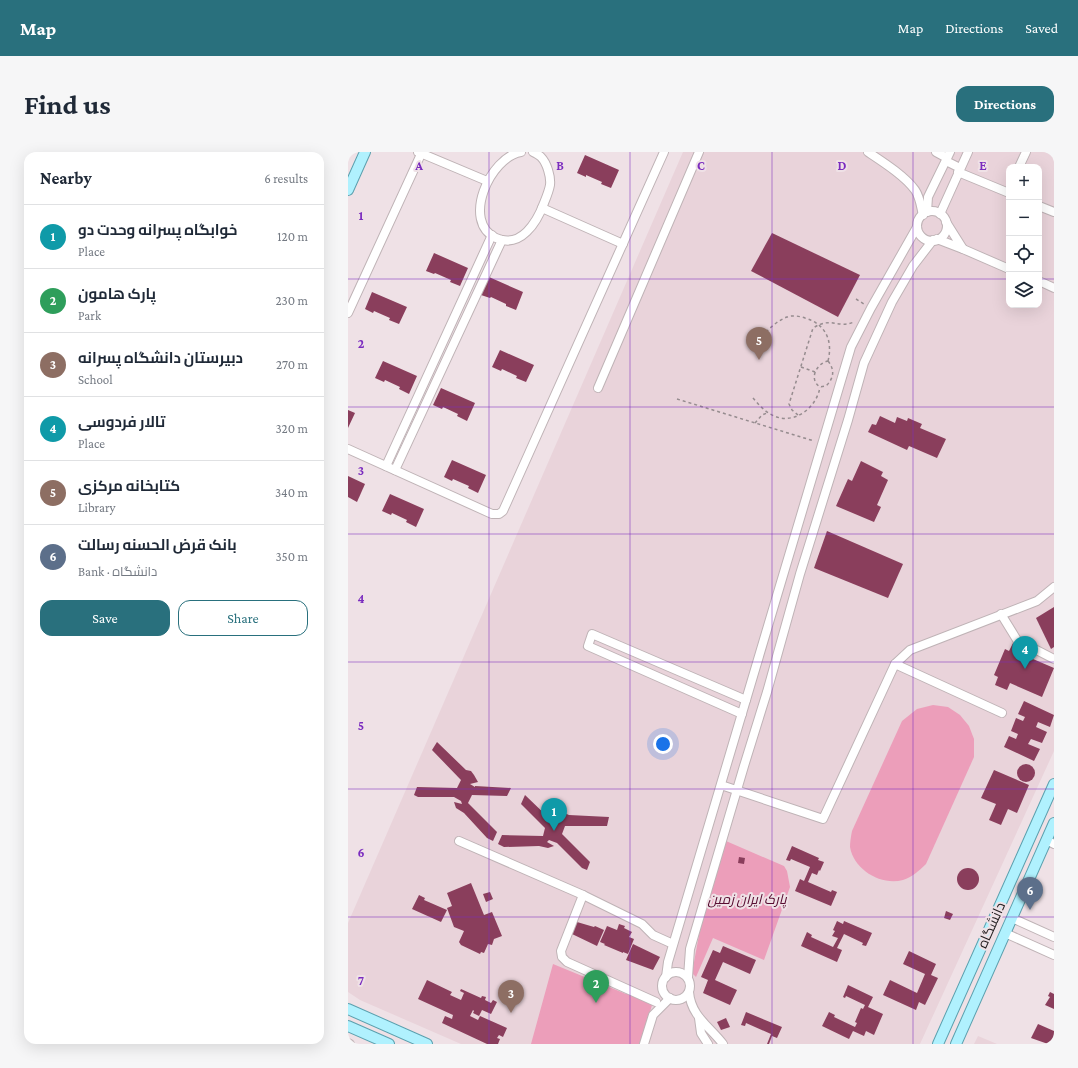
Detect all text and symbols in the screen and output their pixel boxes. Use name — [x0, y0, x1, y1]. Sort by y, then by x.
text: Map — [20, 18, 56, 39]
text: Map — [898, 20, 923, 36]
text: Directions — [945, 20, 1003, 36]
text: Saved — [1025, 20, 1058, 36]
button: Directions — [956, 86, 1054, 122]
text: Find us — [24, 89, 111, 120]
text: A — [414, 158, 423, 173]
text: B — [556, 158, 564, 173]
text: C — [697, 158, 705, 173]
text: D — [838, 158, 847, 173]
text: E — [979, 158, 987, 173]
map controls — [1006, 164, 1042, 308]
button: + — [1006, 164, 1042, 200]
text: Nearby — [40, 169, 92, 188]
text: 6 results — [264, 171, 308, 186]
button: − — [1006, 200, 1042, 236]
text: 1 — [359, 208, 364, 223]
text: خوابگاه پسرانه وحدت دو — [78, 222, 237, 238]
text: 1 — [51, 229, 55, 244]
text: 120 m — [277, 229, 308, 244]
button: locate — [1006, 236, 1042, 272]
text: Place — [78, 244, 105, 259]
button: layers — [1006, 272, 1042, 308]
text: پارک هامون — [78, 286, 156, 302]
text: 2 — [50, 293, 56, 308]
text: 230 m — [275, 293, 308, 308]
text: Park — [78, 308, 101, 323]
pin: 5 — [746, 327, 772, 360]
text: 2 — [358, 336, 365, 351]
text: دبیرستان دانشگاه پسرانه — [78, 350, 243, 366]
text: 3 — [50, 357, 56, 372]
text: 270 m — [276, 357, 308, 372]
text: School — [78, 372, 113, 387]
text: تالار فردوسی — [78, 414, 165, 430]
text: 4 — [49, 421, 57, 436]
text: 320 m — [275, 421, 308, 436]
text: Place — [78, 436, 105, 451]
text: 3 — [358, 463, 364, 478]
text: کتابخانه مرکزی — [78, 478, 180, 494]
text: 5 — [50, 485, 56, 500]
text: 340 m — [275, 485, 308, 500]
text: Library — [78, 500, 116, 515]
text: بانک قرض الحسنه رسالت — [78, 537, 237, 553]
text: 6 — [49, 549, 57, 564]
text: 350 m — [275, 549, 308, 564]
text: Bank · دانشگاه — [78, 564, 157, 579]
text: 4 — [357, 591, 365, 606]
button: Save — [40, 600, 170, 636]
button: Share — [178, 600, 308, 636]
pin: 4 — [1012, 636, 1038, 669]
text: 5 — [358, 718, 364, 733]
your location — [653, 734, 673, 754]
pin: 1 — [541, 798, 567, 831]
text: 6 — [357, 845, 365, 860]
pin: 6 — [1017, 877, 1043, 910]
park label: پارک ایران زمین — [707, 891, 788, 909]
street label: دانشگاه — [974, 900, 1008, 950]
pin: 2 — [583, 970, 609, 1003]
text: 7 — [358, 973, 364, 988]
pin: 3 — [498, 980, 524, 1013]

